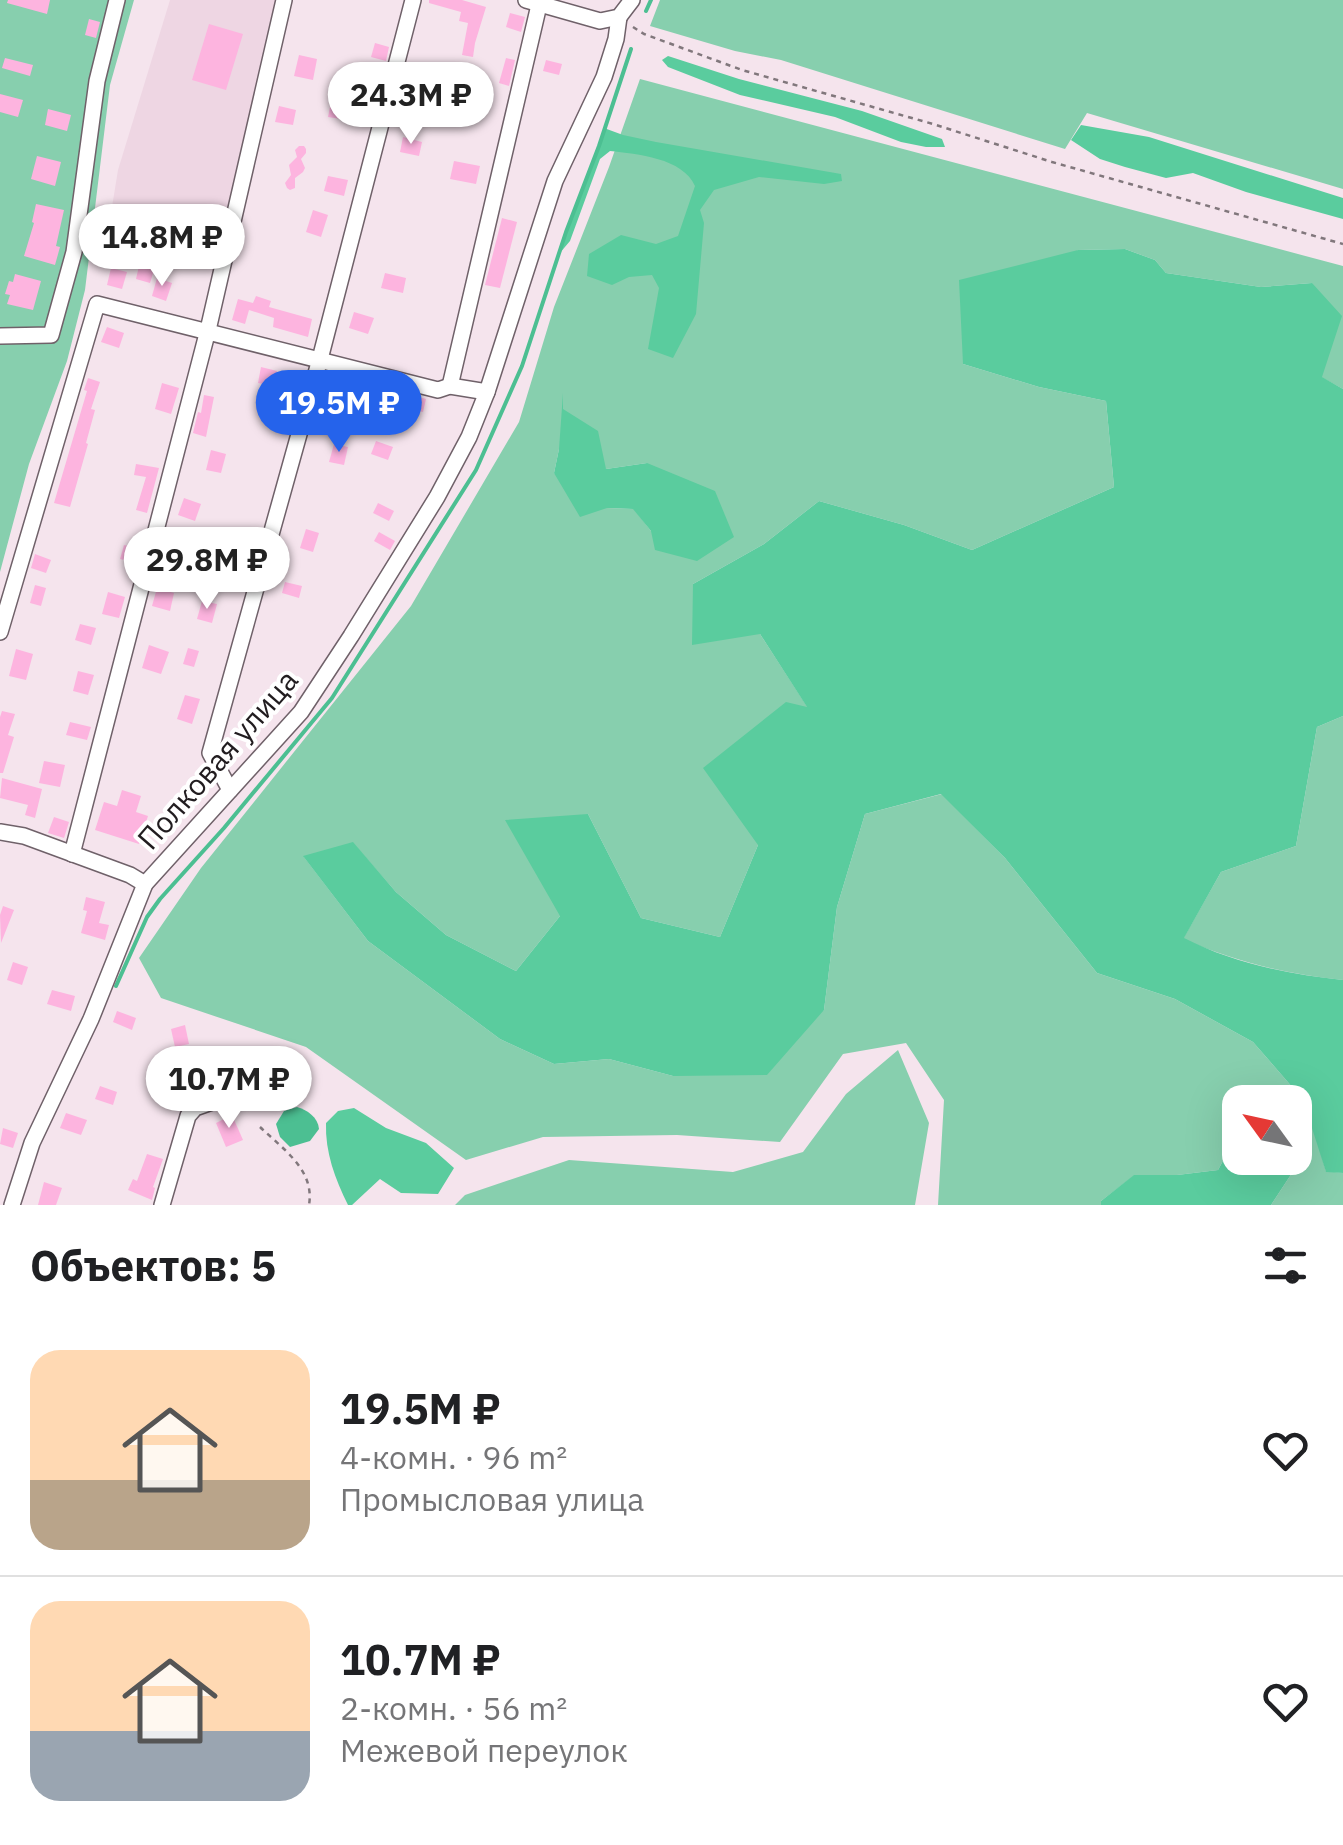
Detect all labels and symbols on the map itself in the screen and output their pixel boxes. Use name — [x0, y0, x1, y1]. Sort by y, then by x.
pin: 24.3M ₽ — [319, 62, 503, 147]
pin: 14.8M ₽ — [70, 204, 254, 289]
pin: 19.5M ₽ — [247, 370, 431, 455]
pin: 29.8M ₽ — [115, 527, 299, 612]
street label: Полковая улица — [128, 661, 306, 857]
pin: 10.7M ₽ — [137, 1046, 321, 1131]
north arrow — [1222, 1085, 1312, 1175]

